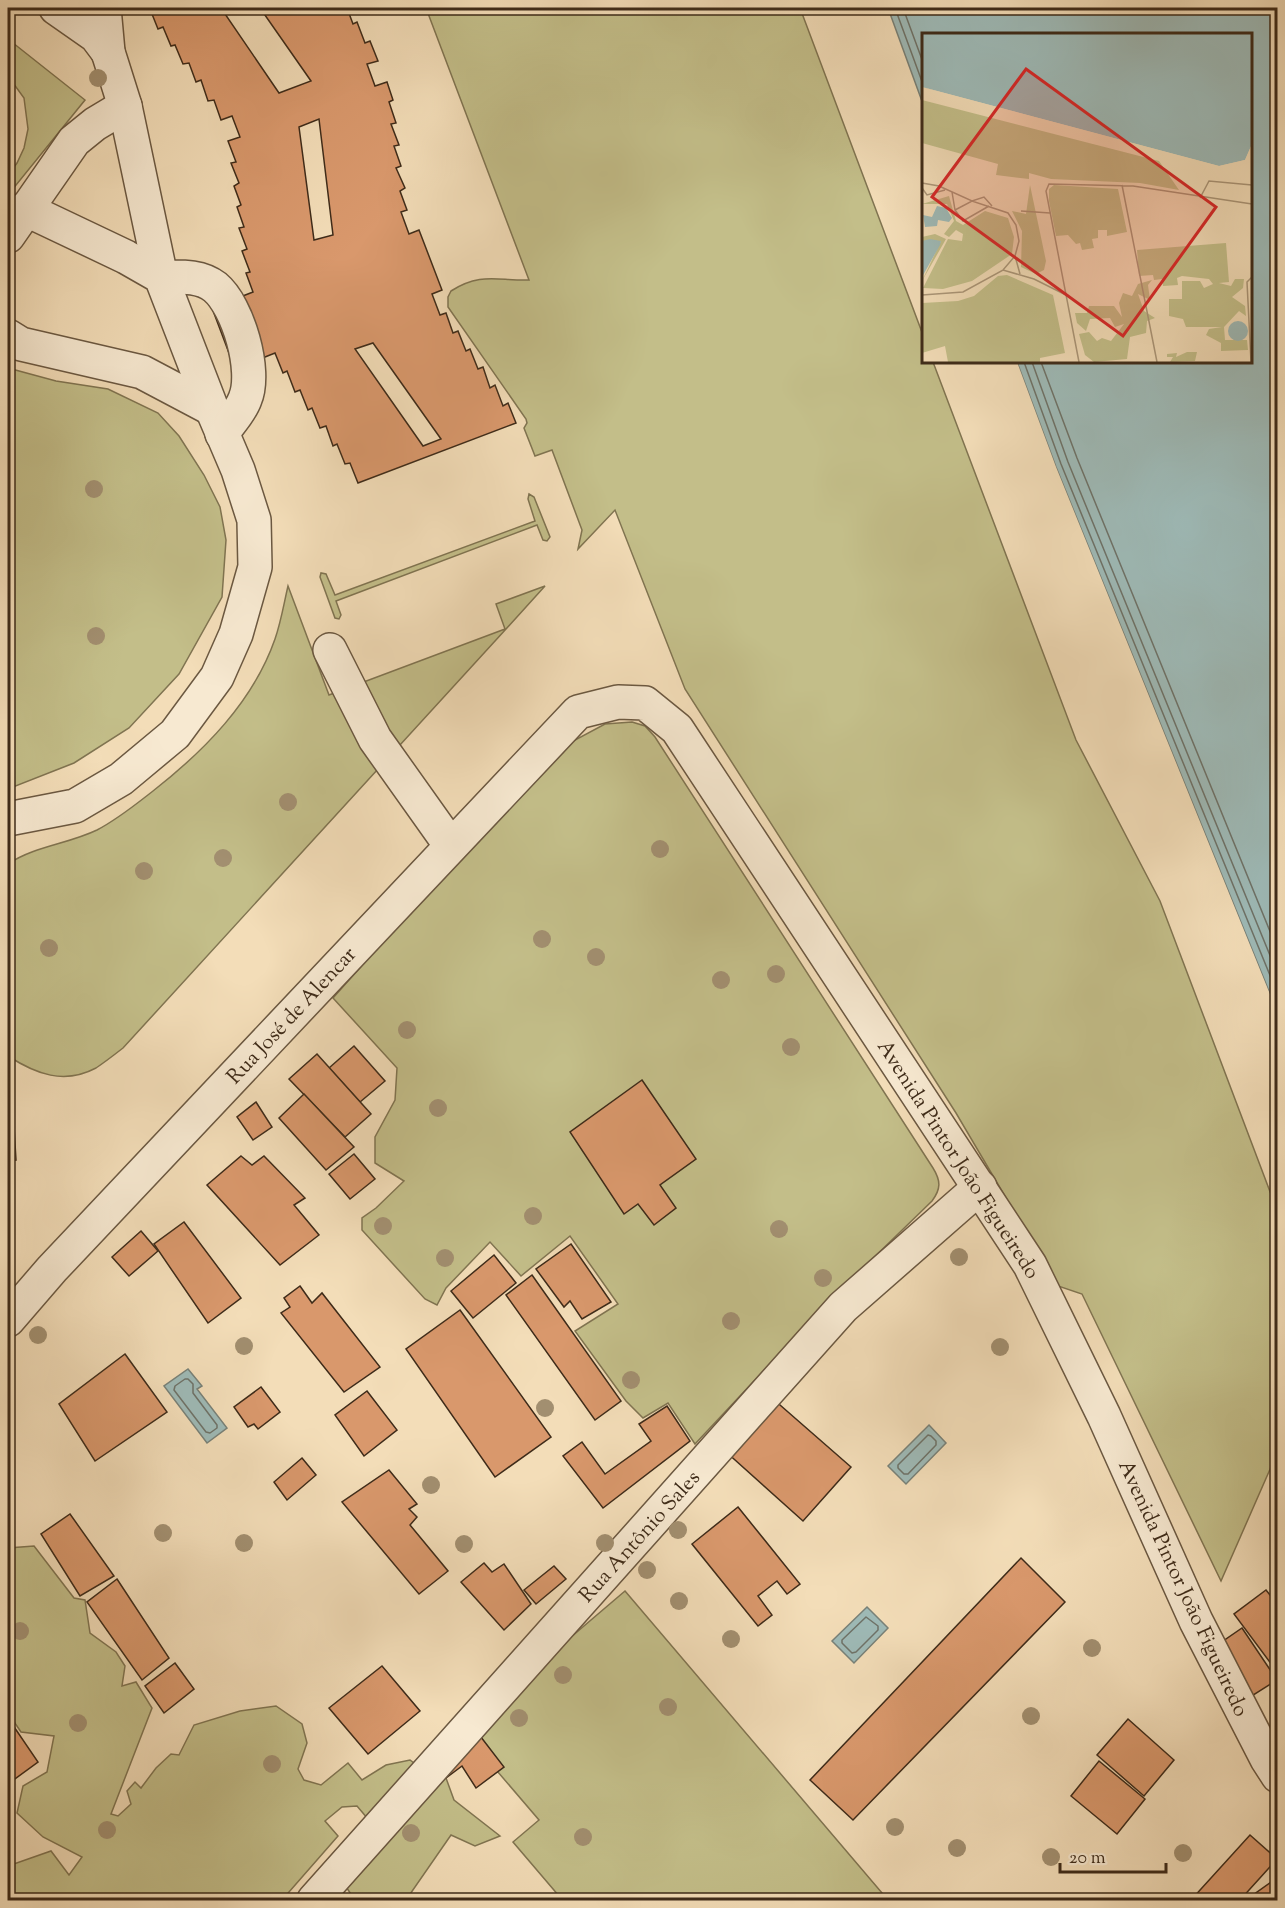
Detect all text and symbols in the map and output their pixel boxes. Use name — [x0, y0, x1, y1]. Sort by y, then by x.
inset map — [922, 33, 1252, 363]
street label: Rua José de Alencar — [221, 941, 364, 1092]
street label: Avenida Pintor João Figueiredo — [868, 1035, 1046, 1286]
street label: Avenida Pintor João Figueiredo — [1109, 1456, 1255, 1722]
street label: Rua Antônio Sales — [573, 1465, 708, 1610]
scale bar — [1060, 1836, 1166, 1874]
text: 20 m — [1069, 1846, 1106, 1872]

